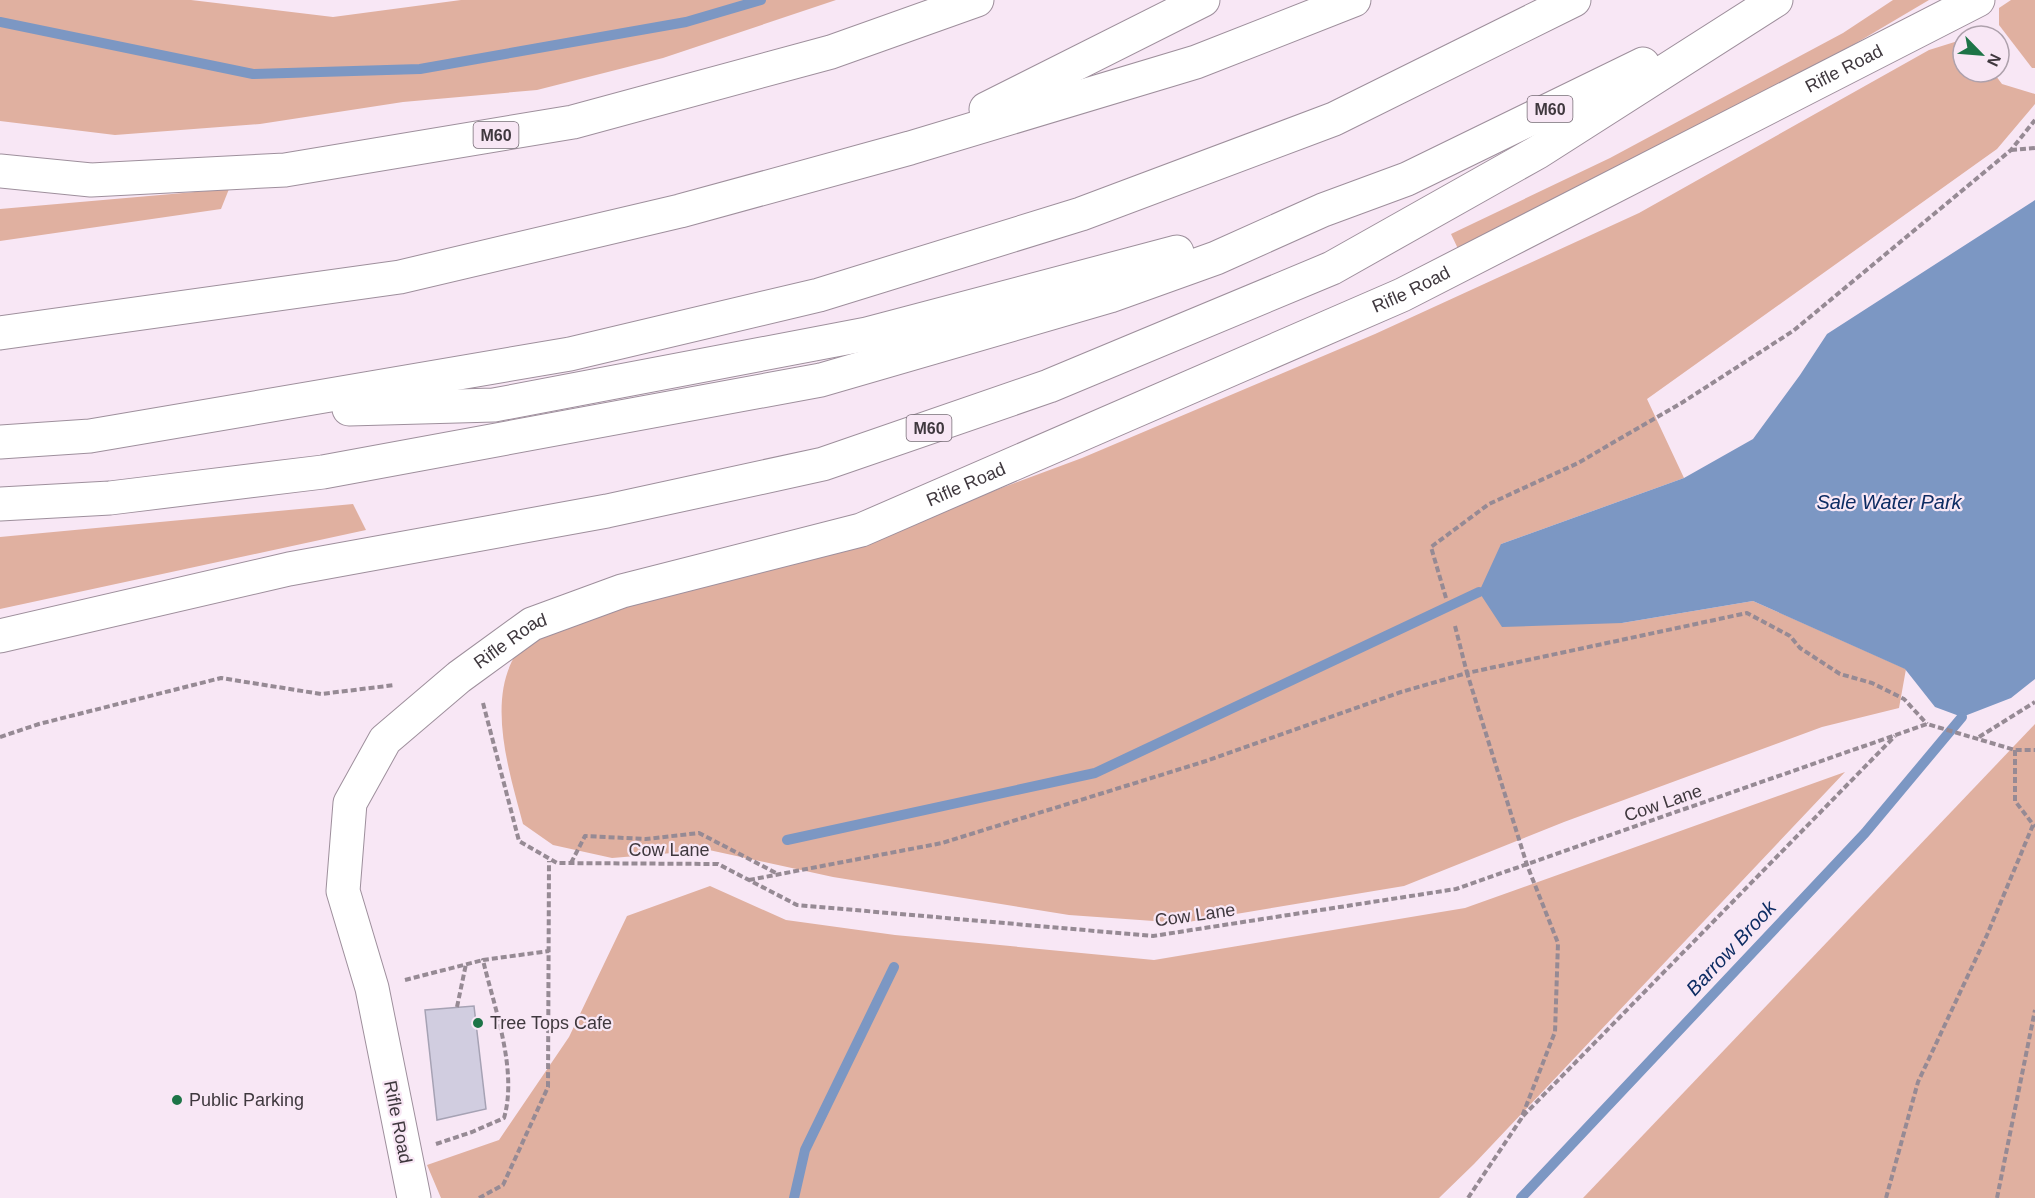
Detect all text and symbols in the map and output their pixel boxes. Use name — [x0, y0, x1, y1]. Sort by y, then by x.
north arrow — [1951, 24, 2011, 84]
street label: Rifle Road — [1802, 41, 1886, 97]
text: N — [1984, 51, 2004, 69]
road number: M60 — [1528, 96, 1572, 122]
road number: M60 — [474, 122, 518, 148]
street label: Rifle Road — [1369, 262, 1453, 317]
road number: M60 — [906, 415, 952, 441]
street label: Rifle Road — [923, 459, 1008, 510]
water label: Sale Water Park — [1816, 491, 1963, 513]
street label: Rifle Road — [470, 609, 549, 673]
street label: Cow Lane — [1621, 780, 1705, 826]
street label: Cow Lane — [628, 840, 710, 860]
water label: Barrow Brook — [1682, 895, 1781, 1000]
street label: Cow Lane — [1153, 899, 1237, 931]
place label: Tree Tops Cafe — [490, 1013, 612, 1033]
marker: Tree Tops Cafe — [471, 1016, 485, 1030]
street label: Rifle Road — [380, 1079, 416, 1165]
place label: Public Parking — [189, 1090, 304, 1110]
marker: Public Parking — [170, 1093, 184, 1107]

